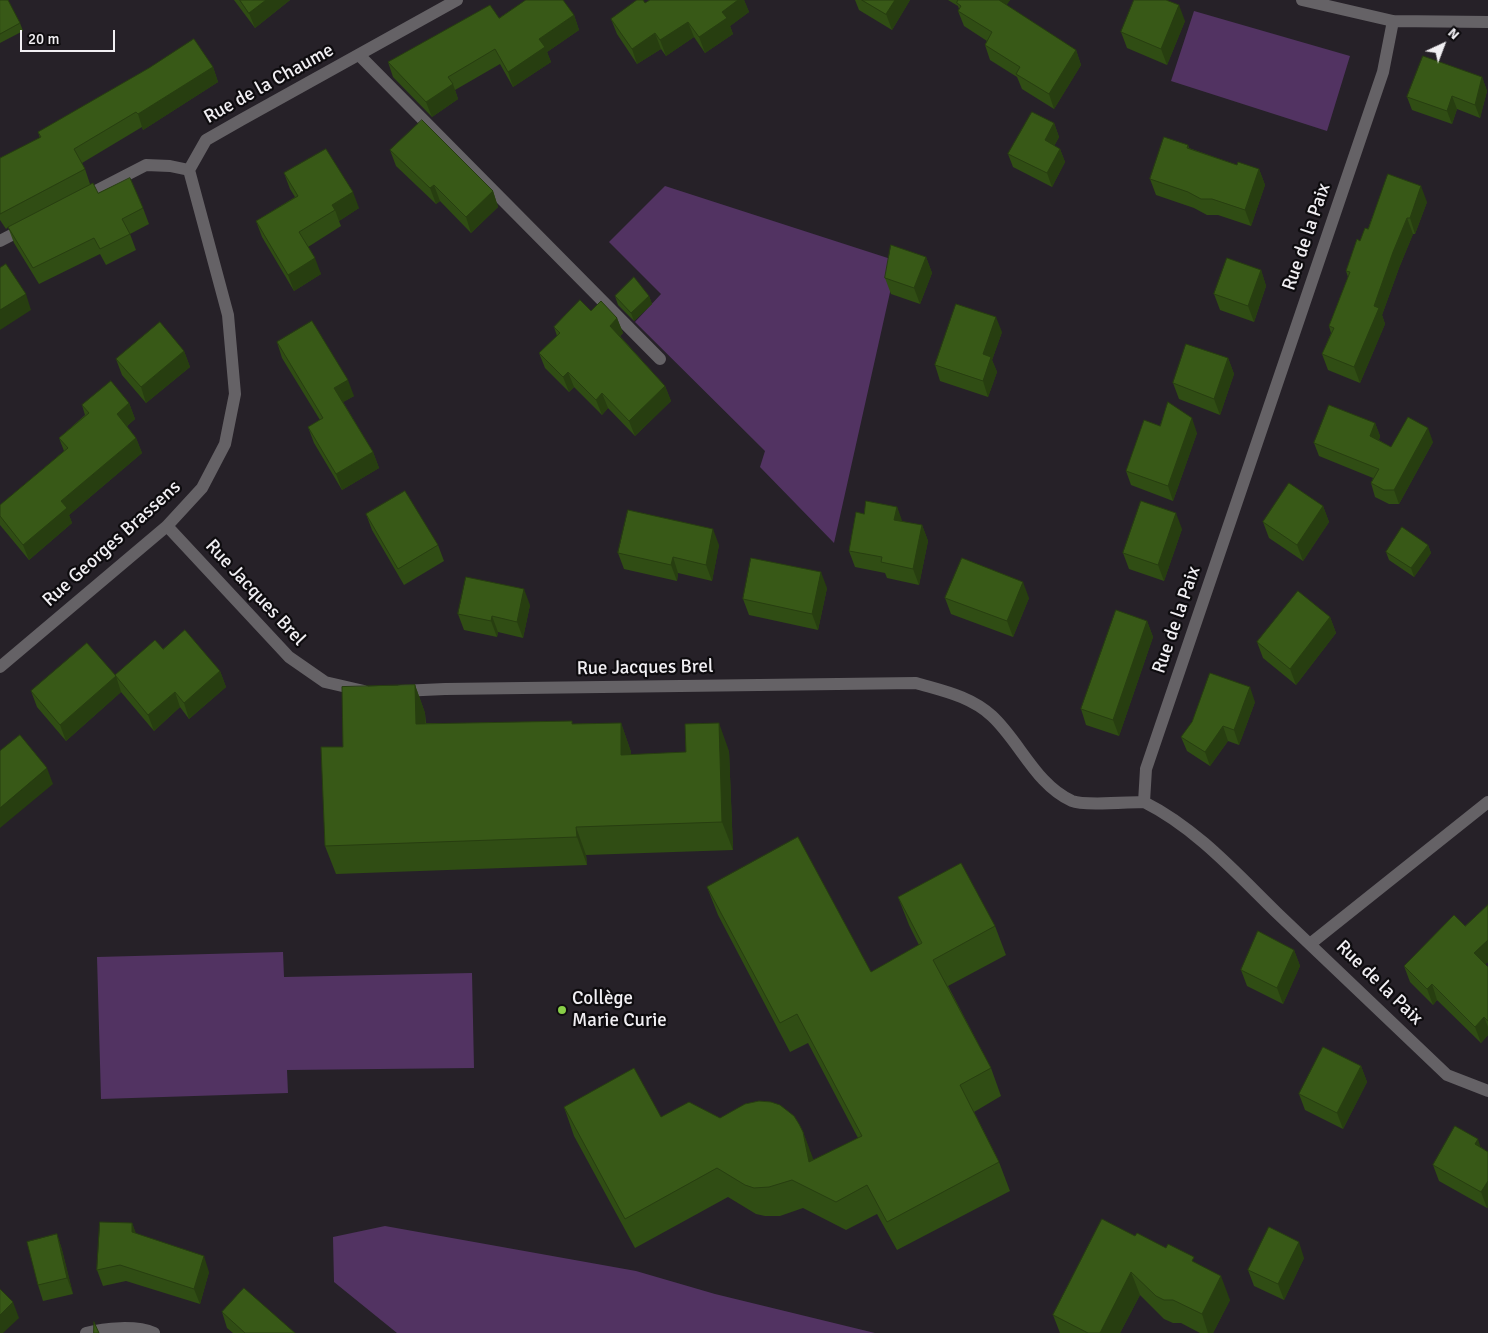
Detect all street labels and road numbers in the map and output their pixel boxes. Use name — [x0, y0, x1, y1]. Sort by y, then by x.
street label: Rue de la Chaume — [200, 39, 338, 129]
street label: Rue de la Paix — [1278, 180, 1336, 294]
street label: Rue Georges Brassens — [38, 476, 186, 612]
street label: Rue Jacques Brel — [200, 535, 310, 651]
street label: Rue de la Paix — [1148, 563, 1206, 677]
street label: Rue Jacques Brel — [576, 655, 714, 681]
street label: Rue de la Paix — [1331, 936, 1427, 1030]

